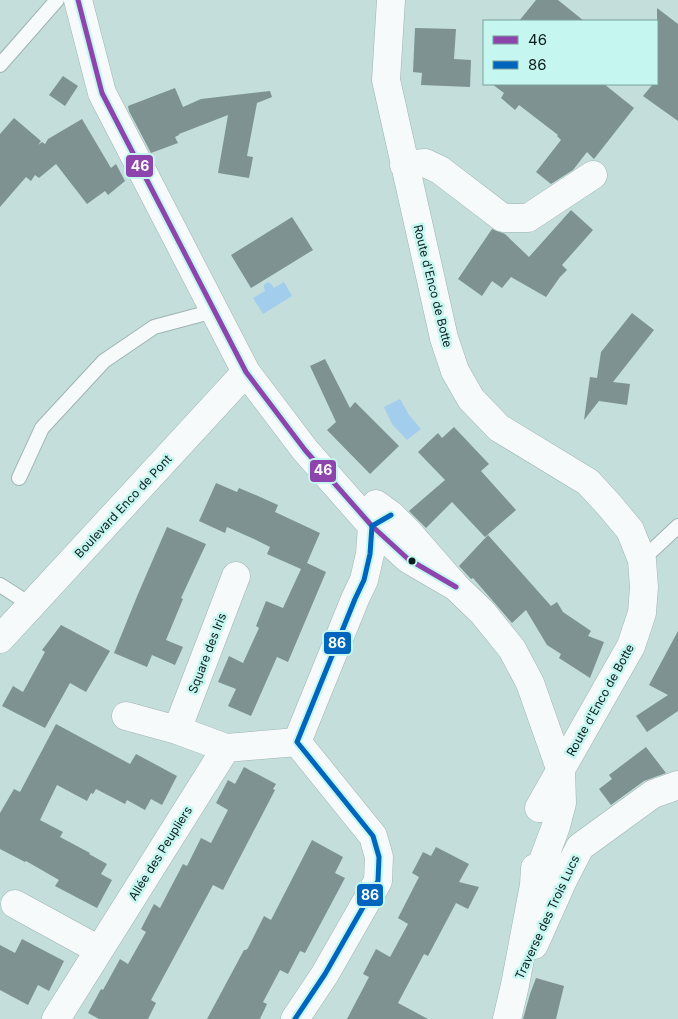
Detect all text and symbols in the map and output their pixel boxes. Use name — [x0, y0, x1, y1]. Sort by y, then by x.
legend — [483, 20, 658, 85]
text: 46 — [528, 30, 547, 49]
text: 86 — [528, 55, 547, 74]
line badge: 46 — [125, 154, 154, 178]
text: 46 — [131, 157, 149, 174]
street label: Route d'Enco de Botte — [410, 223, 456, 349]
street label: Boulevard Enco de Pont — [71, 451, 175, 561]
line badge: 46 — [309, 459, 337, 483]
text: 46 — [314, 461, 332, 478]
unlabelled marker — [407, 556, 417, 566]
street label: Square des Iris — [185, 611, 229, 695]
line badge: 86 — [323, 631, 352, 655]
text: 86 — [328, 634, 346, 651]
street label: Route d'Enco de Botte — [563, 641, 637, 759]
street label: Allée des Peupliers — [125, 803, 195, 903]
street label: Traverse des Trois Lucs — [512, 853, 582, 981]
line badge: 86 — [356, 883, 384, 907]
text: 86 — [361, 886, 379, 903]

